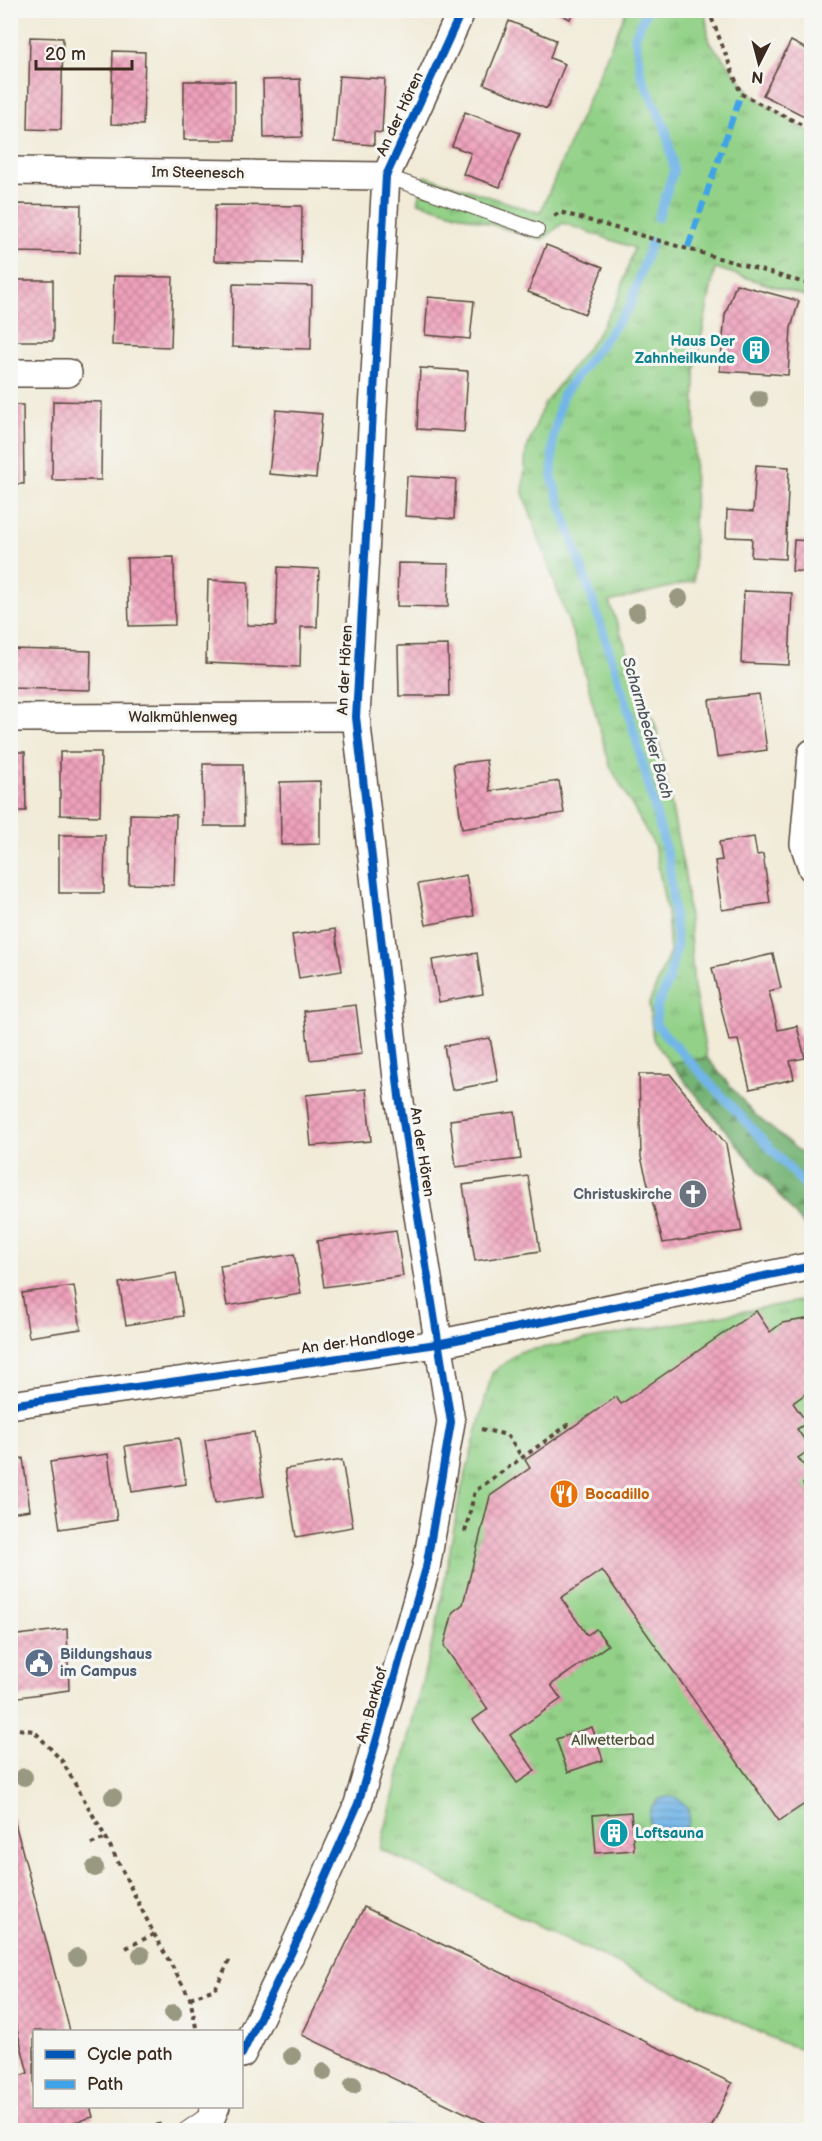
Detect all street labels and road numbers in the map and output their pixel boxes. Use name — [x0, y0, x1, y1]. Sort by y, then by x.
street label: An der Hören — [372, 69, 428, 159]
street label: Im Steenesch — [151, 163, 245, 183]
street label: An der Hören — [333, 624, 357, 716]
street label: Walkmühlenweg — [128, 708, 238, 727]
street label: An der Hören — [406, 1106, 438, 1198]
street label: An der Handloge — [300, 1324, 416, 1358]
street label: Am Barkhof — [352, 1664, 392, 1745]

